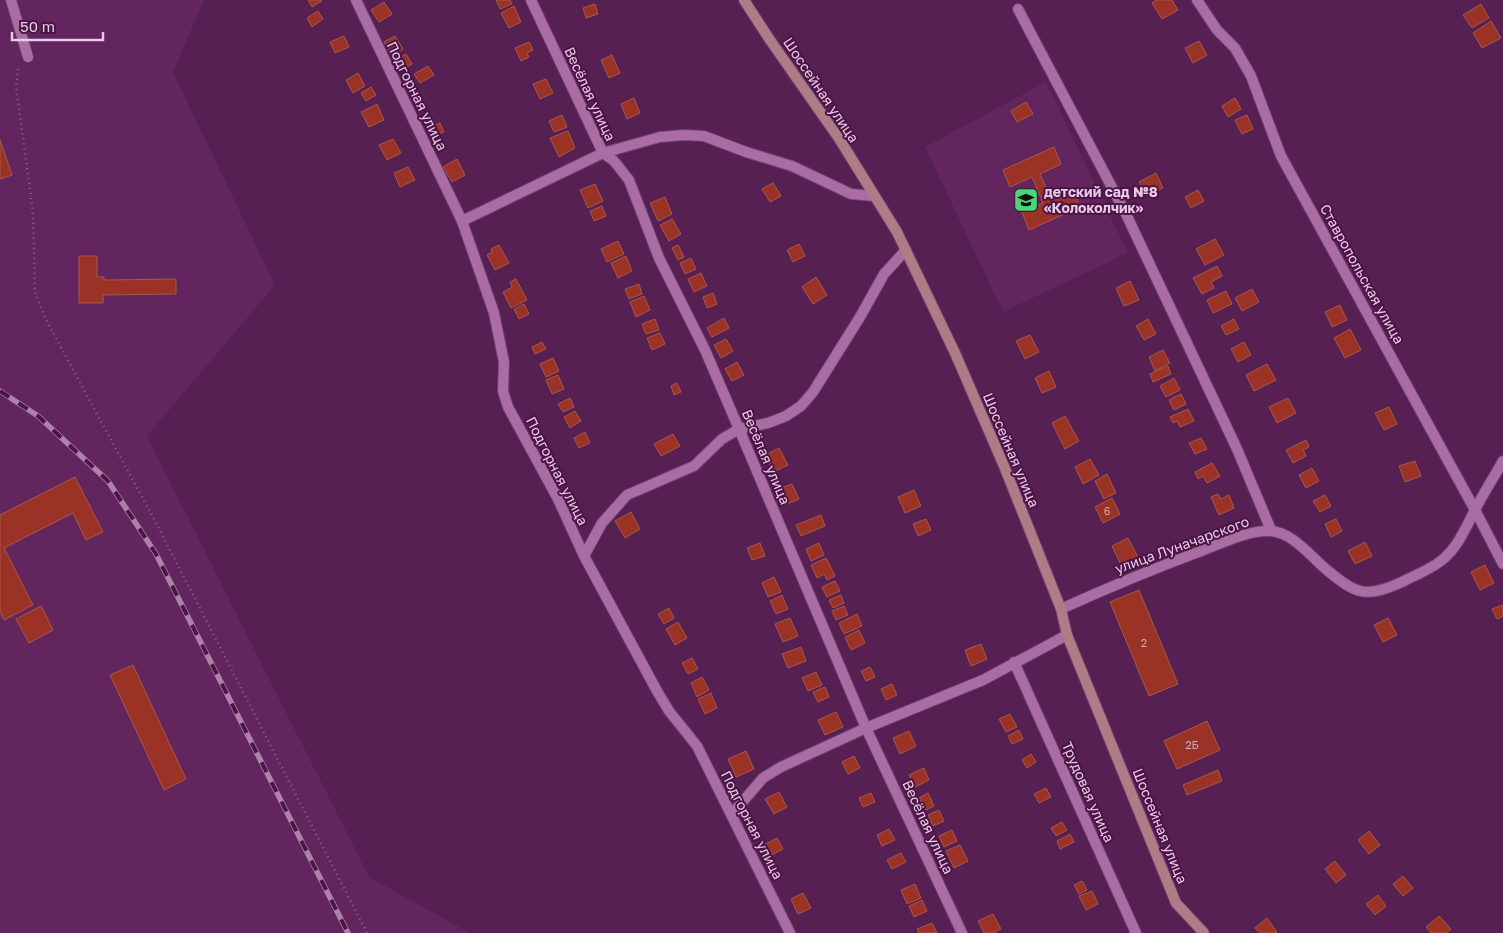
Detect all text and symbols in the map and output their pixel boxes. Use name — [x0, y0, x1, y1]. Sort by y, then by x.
scale bar — [12, 10, 104, 42]
text: 50 m — [20, 17, 55, 35]
street label: Шоссейная улица — [780, 34, 863, 145]
street label: Подгорная улица — [384, 38, 451, 153]
street label: Весёлая улица — [561, 44, 620, 143]
place label: детский сад №8 «Колоколчик» — [1044, 183, 1158, 216]
school or university icon: детский сад №8 «Колоколчик» — [1013, 187, 1039, 213]
street label: Ставропольская улица — [1317, 201, 1408, 347]
street label: Шоссейная улица — [980, 390, 1043, 510]
street label: Весёлая улица — [739, 407, 794, 507]
street label: Подгорная улица — [523, 414, 592, 528]
house number: 6 — [1104, 504, 1111, 517]
street label: улица Луначарского — [1112, 512, 1251, 577]
house number: 2 — [1141, 636, 1147, 649]
house number: 2Б — [1185, 738, 1199, 751]
street label: Трудовая улица — [1059, 739, 1118, 845]
street label: Шоссейная улица — [1130, 766, 1191, 886]
street label: Подгорная улица — [718, 768, 787, 882]
street label: Весёлая улица — [899, 777, 958, 876]

